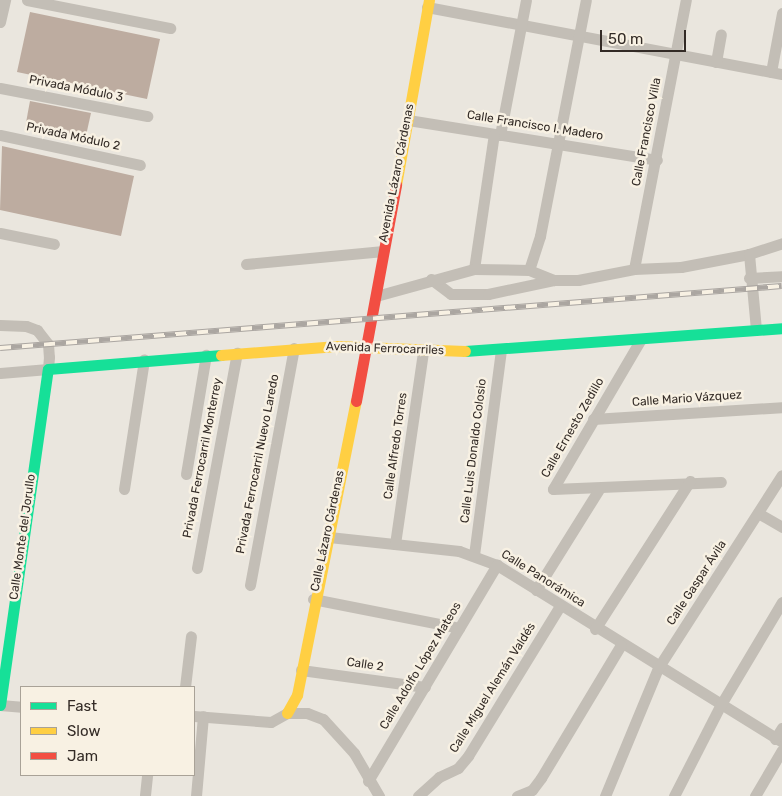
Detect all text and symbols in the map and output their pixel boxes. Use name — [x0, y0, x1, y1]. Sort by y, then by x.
scale bar — [602, 20, 688, 52]
text: 50 m — [608, 30, 643, 48]
street label: Privada Módulo 3 — [28, 73, 124, 105]
street label: Calle Francisco Villa — [629, 76, 665, 188]
street label: Avenida Lázaro Cárdenas — [376, 102, 418, 244]
street label: Calle Francisco I. Madero — [466, 108, 604, 144]
street label: Privada Módulo 2 — [25, 120, 121, 154]
street label: Avenida Ferrocarriles — [326, 340, 444, 358]
street label: Privada Ferrocarril Nuevo Laredo — [234, 373, 282, 555]
street label: Calle Ernesto Zedillo — [538, 375, 608, 481]
street label: Privada Ferrocarril Monterrey — [180, 377, 226, 539]
street label: Calle Luis Donaldo Colosio — [458, 378, 490, 524]
street label: Calle Mario Vázquez — [631, 388, 743, 410]
street label: Calle Alfredo Torres — [381, 391, 411, 501]
street label: Calle Lázaro Cárdenas — [308, 469, 348, 593]
street label: Calle Monte del Jorullo — [7, 473, 39, 601]
street label: Calle Gaspar Ávila — [664, 538, 730, 628]
street label: Calle Panorámica — [498, 547, 588, 611]
street label: Calle Adolfo López Mateos — [377, 600, 465, 732]
street label: Calle Miguel Alemán Valdés — [447, 620, 539, 756]
street label: Calle 2 — [346, 655, 384, 675]
legend — [20, 686, 195, 776]
text: Fast — [67, 697, 97, 715]
text: Slow — [67, 722, 100, 740]
text: Jam — [67, 747, 98, 765]

